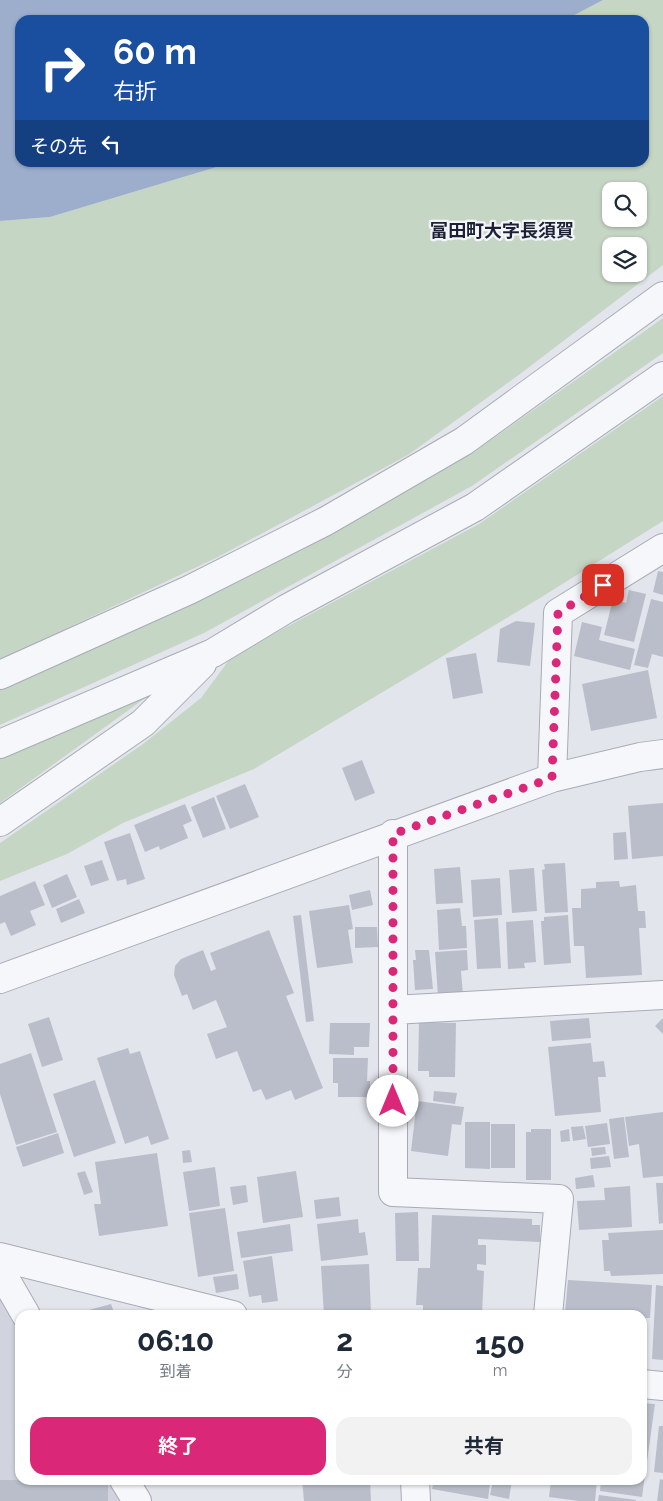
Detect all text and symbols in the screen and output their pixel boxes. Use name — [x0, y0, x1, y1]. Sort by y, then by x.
text: 60 m — [113, 31, 197, 72]
icon: right — [30, 35, 95, 100]
text: 右折 — [113, 78, 157, 104]
icon: left — [97, 130, 125, 158]
text: その先 — [30, 135, 87, 157]
map controls — [602, 182, 647, 282]
button: search — [602, 182, 647, 227]
district label: 富田町大字長須賀 — [430, 220, 574, 241]
button: layers — [602, 237, 647, 282]
pin — [582, 564, 624, 606]
icon: arrive — [589, 571, 617, 599]
position arrow — [366, 1074, 418, 1126]
text: 06:10 — [137, 1323, 214, 1358]
text: 2 — [336, 1323, 353, 1358]
text: 150 — [475, 1326, 525, 1361]
text: m — [493, 1361, 507, 1380]
text: 到着 — [160, 1362, 192, 1381]
text: 分 — [337, 1362, 353, 1381]
button: 終了 — [30, 1417, 326, 1475]
button: 共有 — [336, 1417, 632, 1475]

